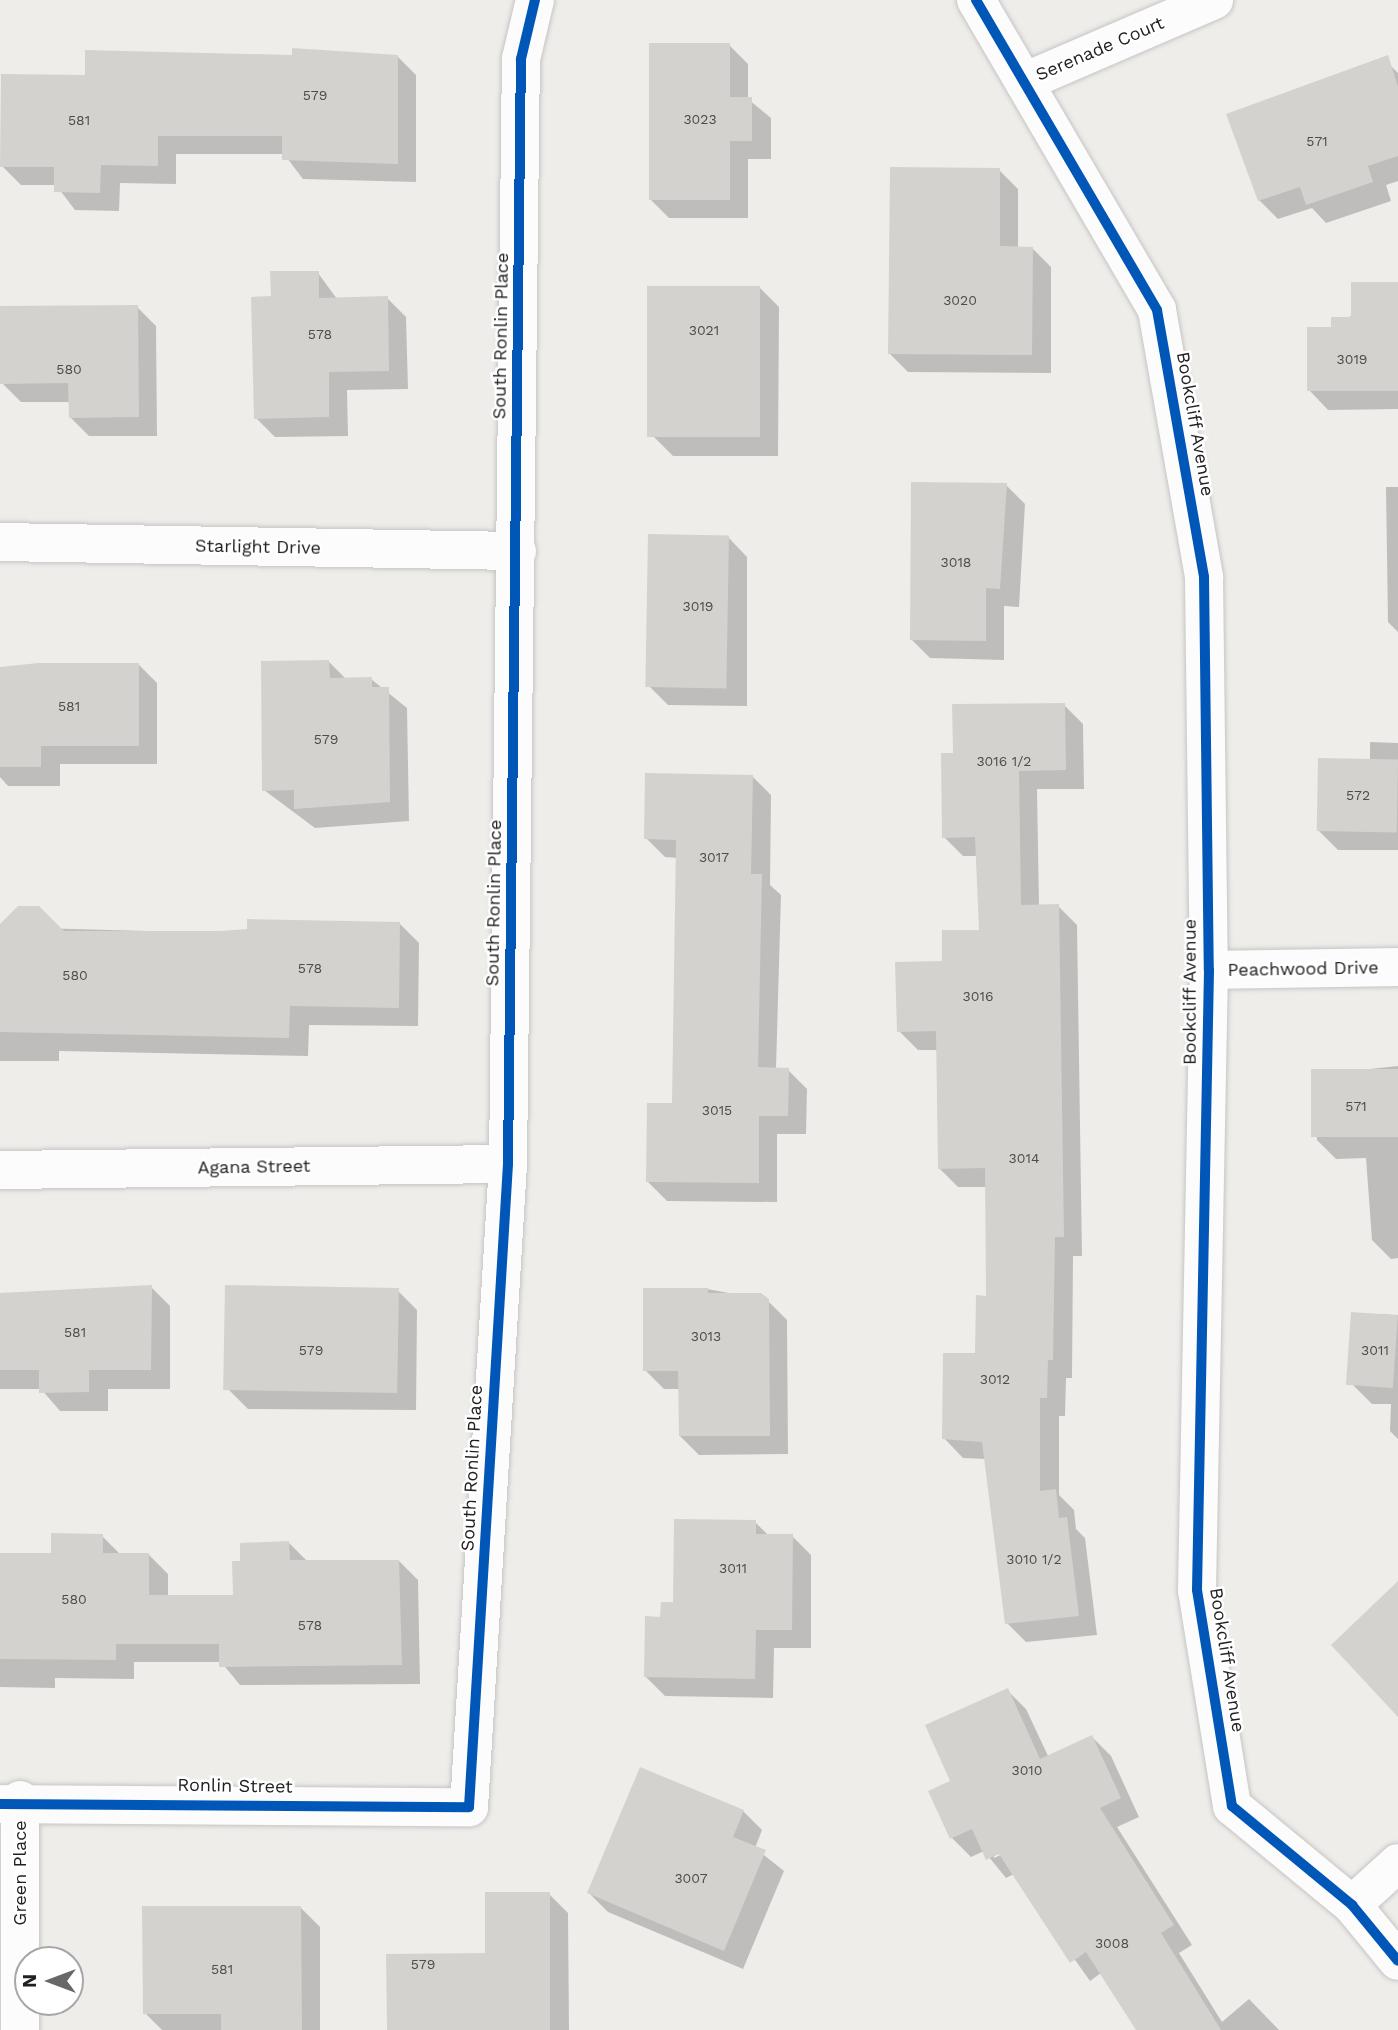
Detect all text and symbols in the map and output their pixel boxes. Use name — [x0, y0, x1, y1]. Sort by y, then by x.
street label: Serenade Court — [1033, 12, 1167, 86]
house number: 579 — [303, 87, 327, 103]
house number: 3023 — [683, 111, 717, 127]
house number: 581 — [68, 112, 90, 128]
house number: 571 — [1306, 133, 1328, 149]
street label: South Ronlin Place — [489, 253, 513, 419]
house number: 3020 — [943, 292, 977, 308]
house number: 3021 — [689, 322, 719, 338]
house number: 578 — [308, 326, 332, 342]
street label: Bookcliff Avenue — [1172, 349, 1218, 499]
house number: 3019 — [1337, 351, 1367, 367]
house number: 580 — [56, 361, 82, 377]
street label: Starlight Drive — [195, 535, 321, 559]
house number: 3018 — [941, 554, 971, 570]
house number: 3019 — [683, 598, 713, 614]
house number: 581 — [58, 698, 80, 714]
house number: 579 — [314, 731, 338, 747]
house number: 3016 1/2 — [976, 753, 1032, 769]
house number: 572 — [1346, 787, 1370, 803]
street label: South Ronlin Place — [482, 820, 506, 986]
house number: 3017 — [699, 849, 729, 865]
street label: Bookcliff Avenue — [1179, 918, 1201, 1066]
street label: Peachwood Drive — [1227, 957, 1379, 981]
house number: 578 — [298, 960, 322, 976]
house number: 580 — [62, 967, 88, 983]
house number: 3016 — [963, 988, 993, 1004]
house number: 571 — [1345, 1098, 1367, 1114]
house number: 3015 — [702, 1102, 732, 1118]
house number: 3014 — [1009, 1150, 1039, 1166]
street label: Agana Street — [197, 1155, 311, 1179]
house number: 581 — [64, 1324, 86, 1340]
house number: 3013 — [691, 1328, 721, 1344]
house number: 579 — [299, 1342, 323, 1358]
house number: 3011 — [1361, 1342, 1389, 1358]
house number: 3012 — [980, 1371, 1010, 1387]
street label: South Ronlin Place — [457, 1384, 487, 1552]
house number: 3010 1/2 — [1006, 1551, 1062, 1567]
house number: 3011 — [719, 1560, 747, 1576]
street label: Bookcliff Avenue — [1205, 1585, 1249, 1735]
house number: 580 — [61, 1591, 87, 1607]
house number: 578 — [298, 1617, 322, 1633]
house number: 3010 — [1011, 1762, 1043, 1778]
street label: Ronlin Street — [177, 1774, 293, 1798]
street label: Green Place — [9, 1820, 31, 1926]
house number: 3007 — [674, 1870, 708, 1886]
house number: 3008 — [1095, 1935, 1129, 1951]
north arrow — [14, 1946, 84, 2016]
house number: 579 — [411, 1956, 435, 1972]
house number: 581 — [211, 1961, 233, 1977]
text: N — [18, 1974, 41, 1988]

